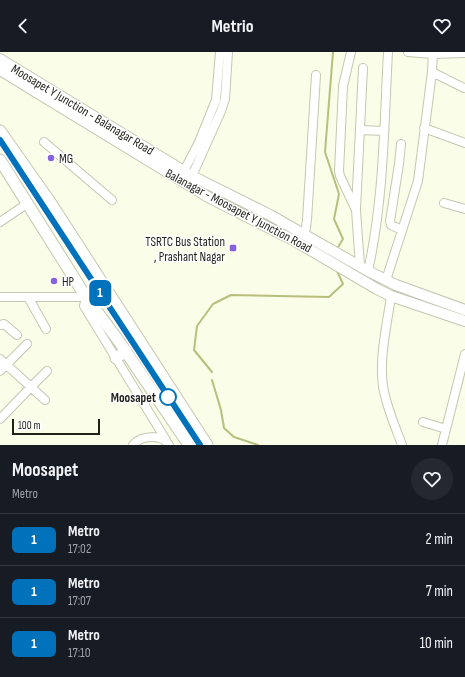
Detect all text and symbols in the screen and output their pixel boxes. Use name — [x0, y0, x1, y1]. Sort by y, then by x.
icon: back — [12, 15, 34, 37]
icon: heart — [431, 15, 453, 37]
text: Metrio — [211, 16, 254, 37]
street label: Moosapet Y Junction - Balanagar Road — [8, 61, 157, 159]
place label: MG — [59, 151, 73, 167]
marker: MG — [46, 153, 56, 163]
street label: Balanagar - Moosapet Y Junction Road — [163, 165, 315, 256]
place label: TSRTC Bus Station , Prashant Nagar — [145, 234, 225, 265]
marker: TSRTC Bus Station , Prashant Nagar — [228, 243, 238, 253]
place label: HP — [62, 274, 75, 290]
marker: HP — [49, 276, 59, 286]
line badge: 1 — [87, 280, 113, 306]
text: 1 — [97, 284, 103, 301]
marker: Moosapet — [159, 388, 177, 406]
place label: Moosapet — [111, 390, 157, 406]
scale bar — [12, 417, 100, 436]
text: 100 m — [18, 419, 40, 432]
button: heart — [411, 458, 453, 500]
text: Moosapet — [12, 459, 78, 482]
text: Metro — [12, 486, 38, 502]
text: Metro — [68, 522, 100, 541]
text: 2 min — [426, 530, 453, 549]
text: 1 — [31, 531, 37, 548]
text: 17:02 — [68, 541, 91, 557]
text: Metro — [68, 574, 100, 593]
text: 7 min — [426, 582, 453, 601]
text: 1 — [31, 583, 37, 600]
text: 17:07 — [68, 593, 91, 609]
text: Metro — [68, 626, 100, 645]
text: 10 min — [420, 634, 453, 653]
text: 1 — [31, 635, 37, 652]
text: 17:10 — [68, 645, 90, 661]

